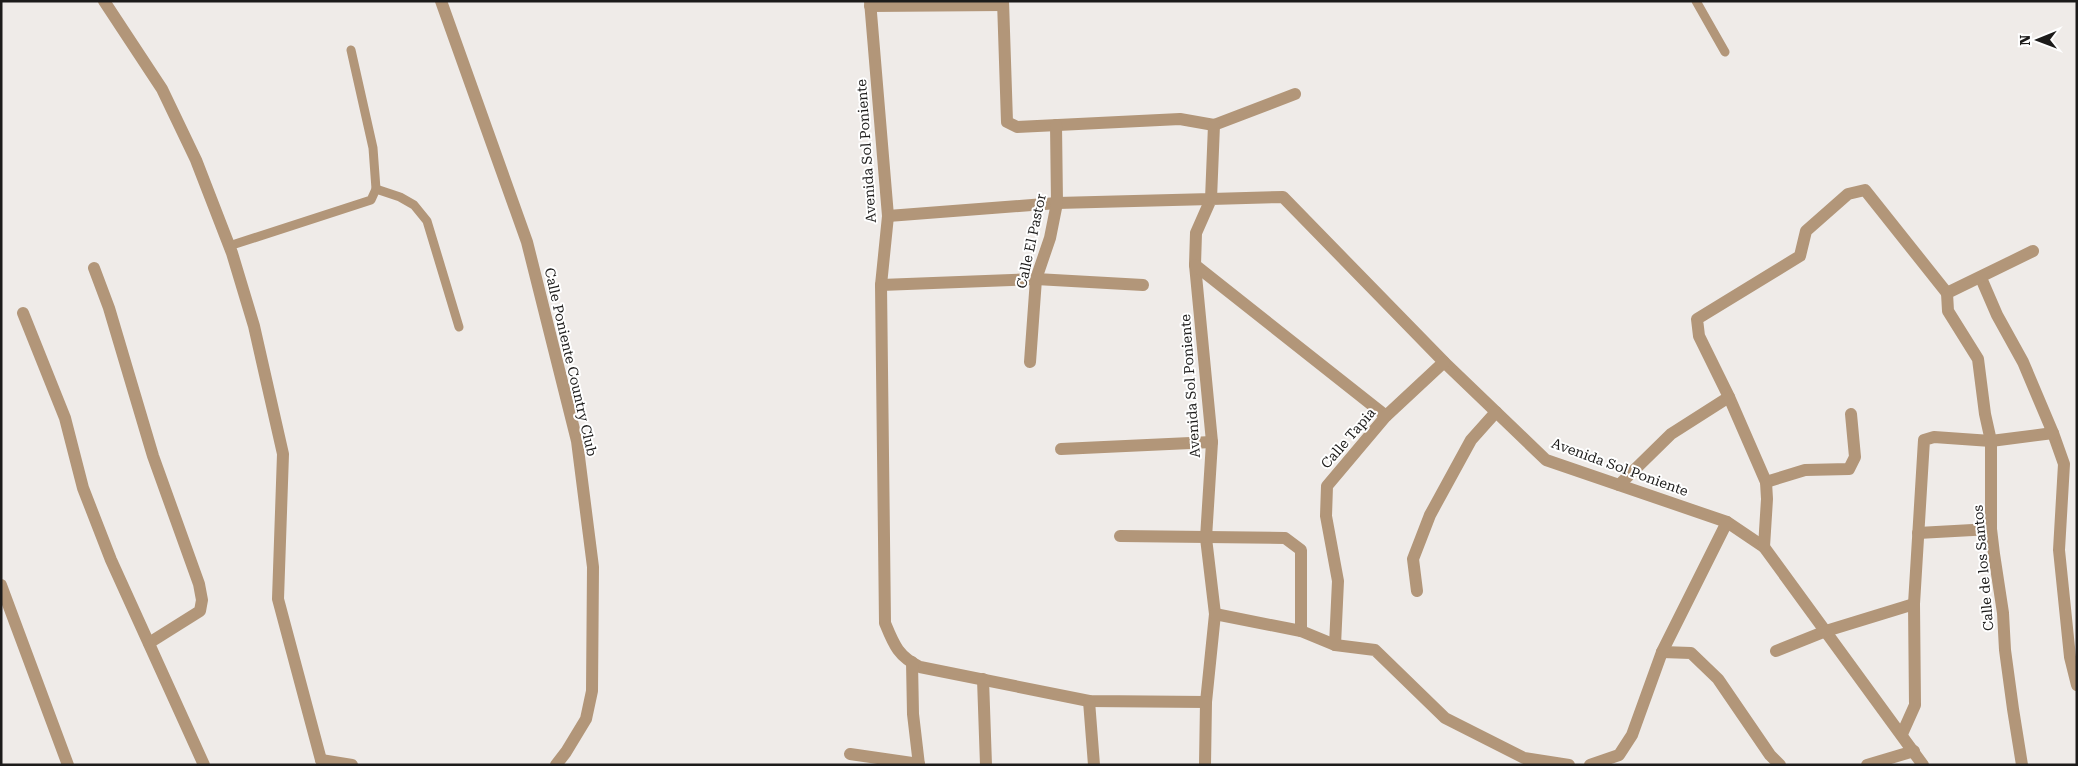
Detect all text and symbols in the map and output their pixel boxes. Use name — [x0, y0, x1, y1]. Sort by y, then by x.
north arrow — [2013, 15, 2063, 65]
text: N — [2017, 34, 2033, 46]
street label: Avenida Sol Poniente — [853, 78, 879, 223]
street label: Calle El Pastor — [1013, 192, 1049, 290]
street label: Calle Poniente Country Club — [541, 266, 601, 458]
street label: Avenida Sol Poniente — [1177, 313, 1203, 458]
street label: Calle Tapia — [1317, 404, 1379, 471]
street label: Avenida Sol Poniente — [1550, 435, 1691, 499]
street label: Calle de los Santos — [1969, 504, 1996, 632]

